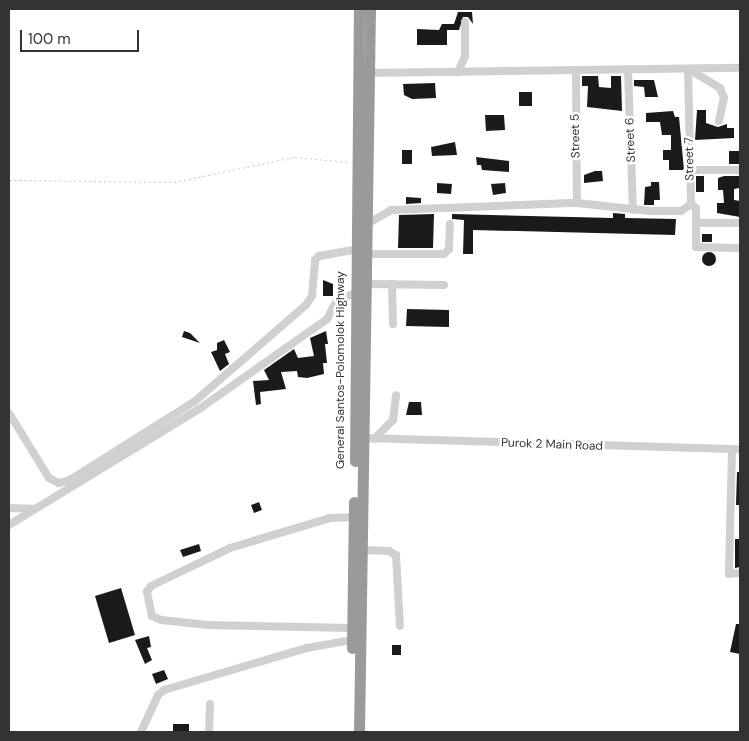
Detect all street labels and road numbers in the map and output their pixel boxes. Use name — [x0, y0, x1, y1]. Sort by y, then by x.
street label: Street 5 — [568, 114, 584, 158]
street label: Street 6 — [623, 117, 639, 163]
street label: Street 7 — [682, 137, 698, 181]
street label: General Santos-Polomolok Highway — [334, 271, 348, 469]
street label: Purok 2 Main Road — [501, 436, 603, 454]

